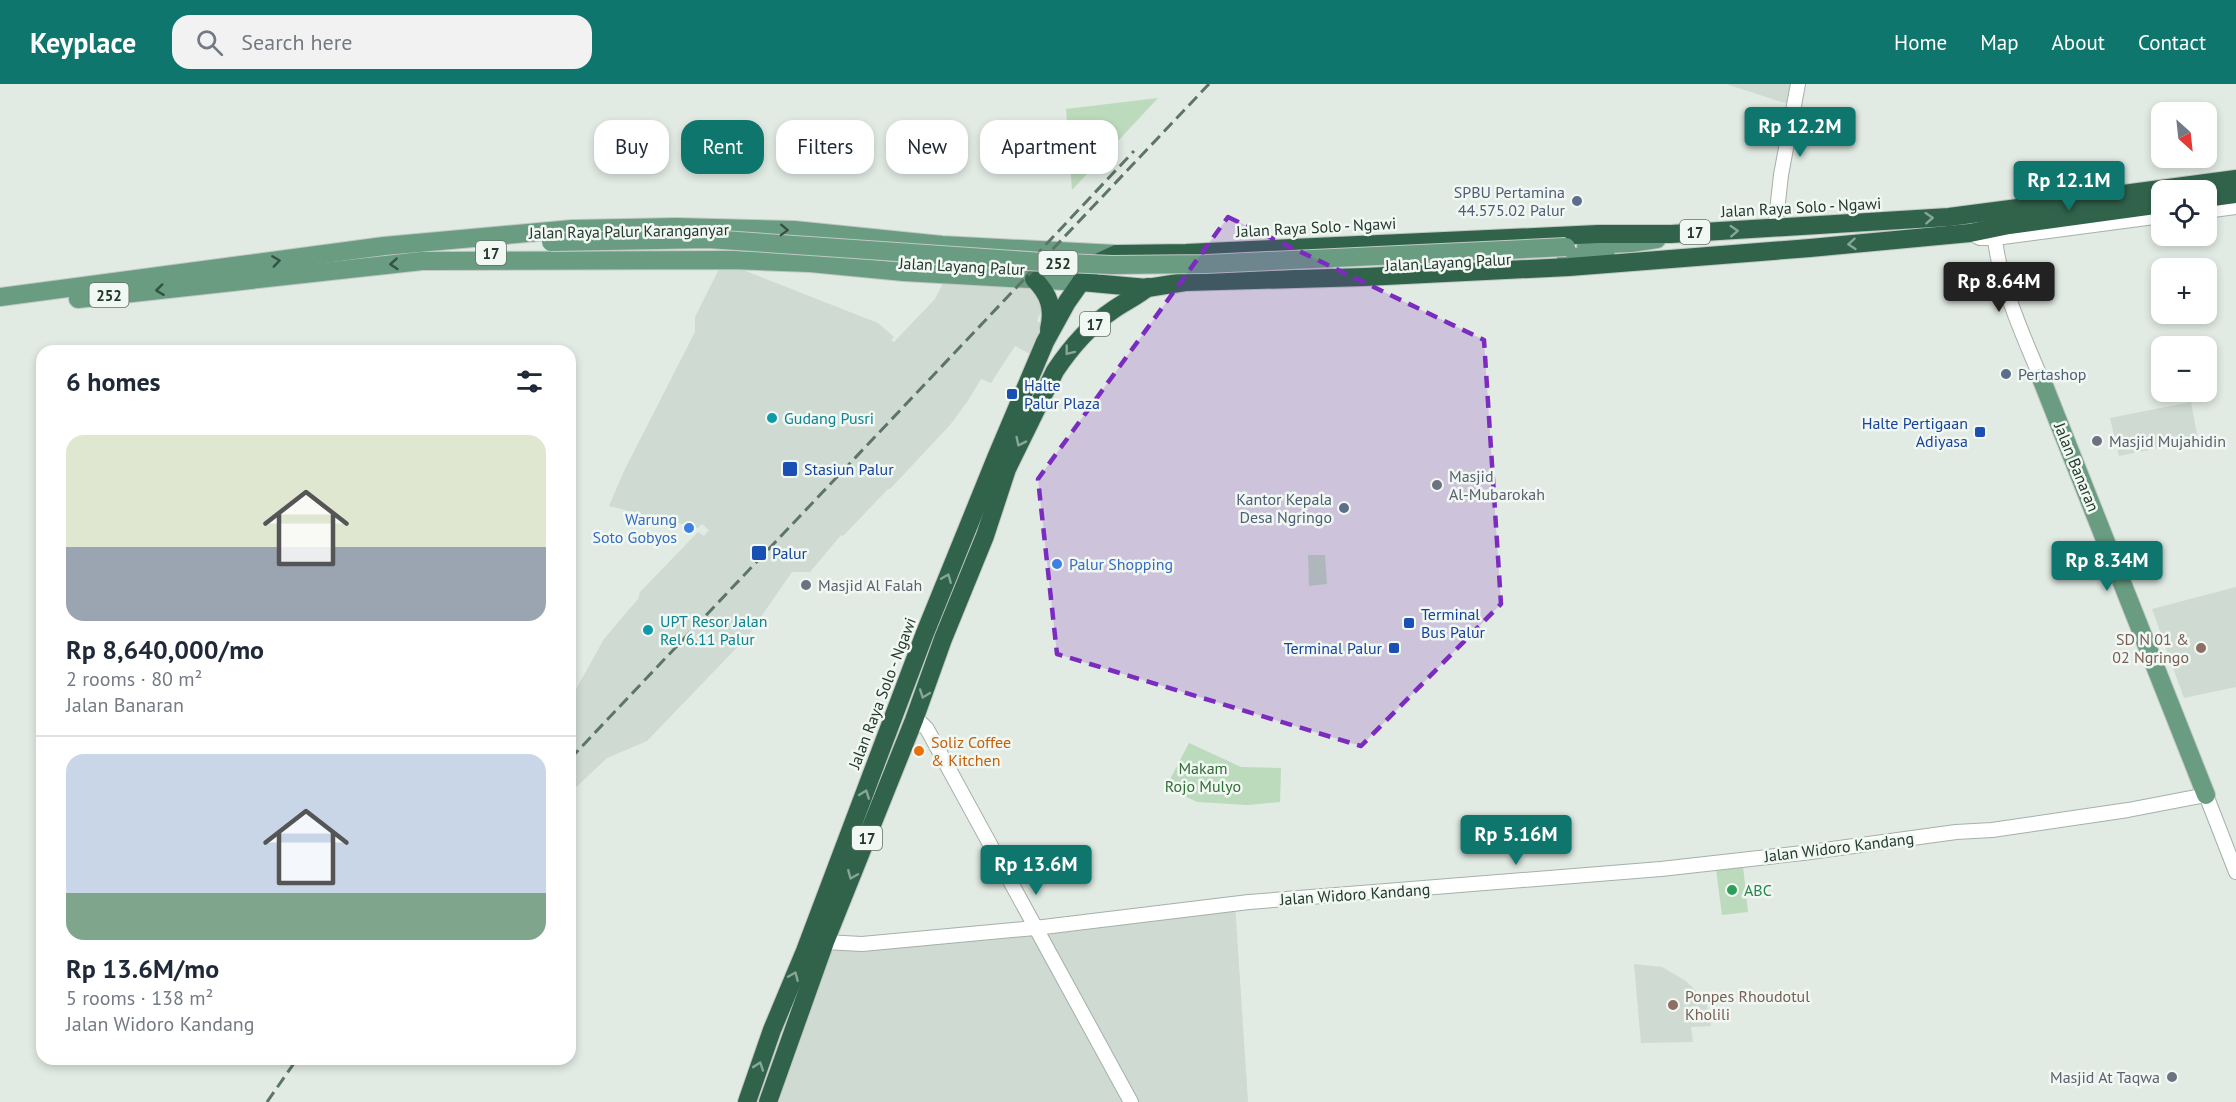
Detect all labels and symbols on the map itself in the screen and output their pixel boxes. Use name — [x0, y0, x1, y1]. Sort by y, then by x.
north arrow — [2151, 102, 2217, 168]
pin: Rp 12.2M — [1738, 107, 1862, 158]
pin: Rp 12.1M — [2007, 161, 2131, 212]
place label: SPBU Pertamina 44.575.02 Palur — [1454, 182, 1566, 220]
street label: Jalan Raya Solo - Ngawi — [1719, 193, 1882, 221]
marker: SPBU Pertamina 44.575.02 Palur — [1570, 194, 1584, 208]
one-way arrow — [1924, 212, 1933, 225]
street label: Jalan Raya Solo - Ngawi — [1234, 213, 1397, 241]
street label: Jalan Raya Palur Karanganyar — [528, 219, 730, 243]
road number: 17 — [1680, 220, 1710, 244]
one-way arrow — [779, 224, 788, 236]
one-way arrow — [1729, 224, 1738, 237]
one-way arrow — [1848, 237, 1857, 250]
road number: 17 — [476, 241, 506, 265]
street label: Jalan Layang Palur — [1383, 249, 1512, 275]
road number: 252 — [1038, 251, 1078, 275]
street label: Jalan Layang Palur — [897, 253, 1026, 279]
one-way arrow — [271, 255, 280, 267]
one-way arrow — [389, 257, 398, 270]
pin: Rp 8.64M — [1937, 262, 2061, 313]
road number: 252 — [90, 283, 128, 307]
one-way arrow — [156, 283, 165, 296]
road number: 17 — [1080, 312, 1110, 336]
one-way arrow — [1066, 344, 1077, 355]
place label: Pertashop — [2018, 364, 2087, 384]
marker: Pertashop — [1999, 367, 2013, 381]
place label: Halte Palur Plaza — [1024, 375, 1100, 413]
marker: Halte Palur Plaza — [1005, 387, 1019, 401]
place label: Gudang Pusri — [784, 408, 874, 428]
marker: Gudang Pusri — [765, 411, 779, 425]
place label: Halte Pertigaan Adiyasa — [1862, 413, 1968, 451]
street label: Jalan Banaran — [2050, 419, 2104, 514]
marker: Halte Pertigaan Adiyasa — [1973, 425, 1987, 439]
place label: Masjid Mujahidin — [2109, 431, 2226, 451]
marker: Masjid Mujahidin — [2090, 434, 2104, 448]
one-way arrow — [1016, 436, 1027, 447]
place label: Stasiun Palur — [804, 459, 894, 479]
marker: Stasiun Palur — [781, 460, 799, 478]
place label: Masjid Al-Mubarokah — [1449, 466, 1545, 504]
marker: Masjid Al-Mubarokah — [1430, 478, 1444, 492]
place label: Kantor Kepala Desa Ngringo — [1236, 489, 1332, 527]
marker: Kantor Kepala Desa Ngringo — [1337, 501, 1351, 515]
place label: Warung Soto Gobyos — [592, 509, 677, 547]
marker: Warung Soto Gobyos — [682, 521, 696, 535]
pin: Rp 8.34M — [2045, 541, 2169, 592]
place label: Palur — [772, 543, 808, 563]
marker: Palur — [750, 544, 768, 562]
place label: Palur Shopping — [1069, 554, 1173, 574]
marker: Palur Shopping — [1050, 557, 1064, 571]
one-way arrow — [940, 574, 952, 585]
place label: Masjid Al Falah — [818, 575, 922, 595]
marker: Masjid Al Falah — [799, 578, 813, 592]
place label: Terminal Bus Palur — [1421, 604, 1486, 642]
place label: UPT Resor Jalan Rel 6.11 Palur — [660, 611, 768, 649]
street label: Jalan Raya Solo - Ngawi — [844, 614, 920, 772]
marker: Terminal Bus Palur — [1402, 616, 1416, 630]
marker: UPT Resor Jalan Rel 6.11 Palur — [641, 623, 655, 637]
place label: SD N 01 & 02 Ngringo — [2112, 629, 2189, 667]
place label: Terminal Palur — [1284, 638, 1383, 658]
marker: Terminal Palur — [1387, 641, 1401, 655]
marker: SD N 01 & 02 Ngringo — [2194, 641, 2208, 655]
one-way arrow — [918, 688, 931, 699]
place label: Soliz Coffee & Kitchen — [931, 732, 1011, 770]
marker: Soliz Coffee & Kitchen — [912, 744, 926, 758]
park label: Makam Rojo Mulyo — [1165, 758, 1241, 796]
one-way arrow — [858, 789, 870, 800]
pin: Rp 5.16M — [1454, 815, 1578, 866]
road number: 17 — [852, 826, 882, 850]
street label: Jalan Widoro Kandang — [1762, 828, 1915, 866]
pin: Rp 13.6M — [974, 845, 1098, 896]
one-way arrow — [846, 870, 859, 880]
street label: Jalan Widoro Kandang — [1278, 879, 1431, 909]
place label: ABC — [1744, 880, 1772, 900]
marker: ABC — [1725, 883, 1739, 897]
one-way arrow — [787, 971, 799, 982]
place label: Ponpes Rhoudotul Kholili — [1685, 986, 1810, 1024]
marker: Ponpes Rhoudotul Kholili — [1666, 998, 1680, 1012]
one-way arrow — [752, 1061, 765, 1072]
place label: Masjid At Taqwa — [2050, 1067, 2160, 1087]
marker: Masjid At Taqwa — [2165, 1070, 2179, 1084]

